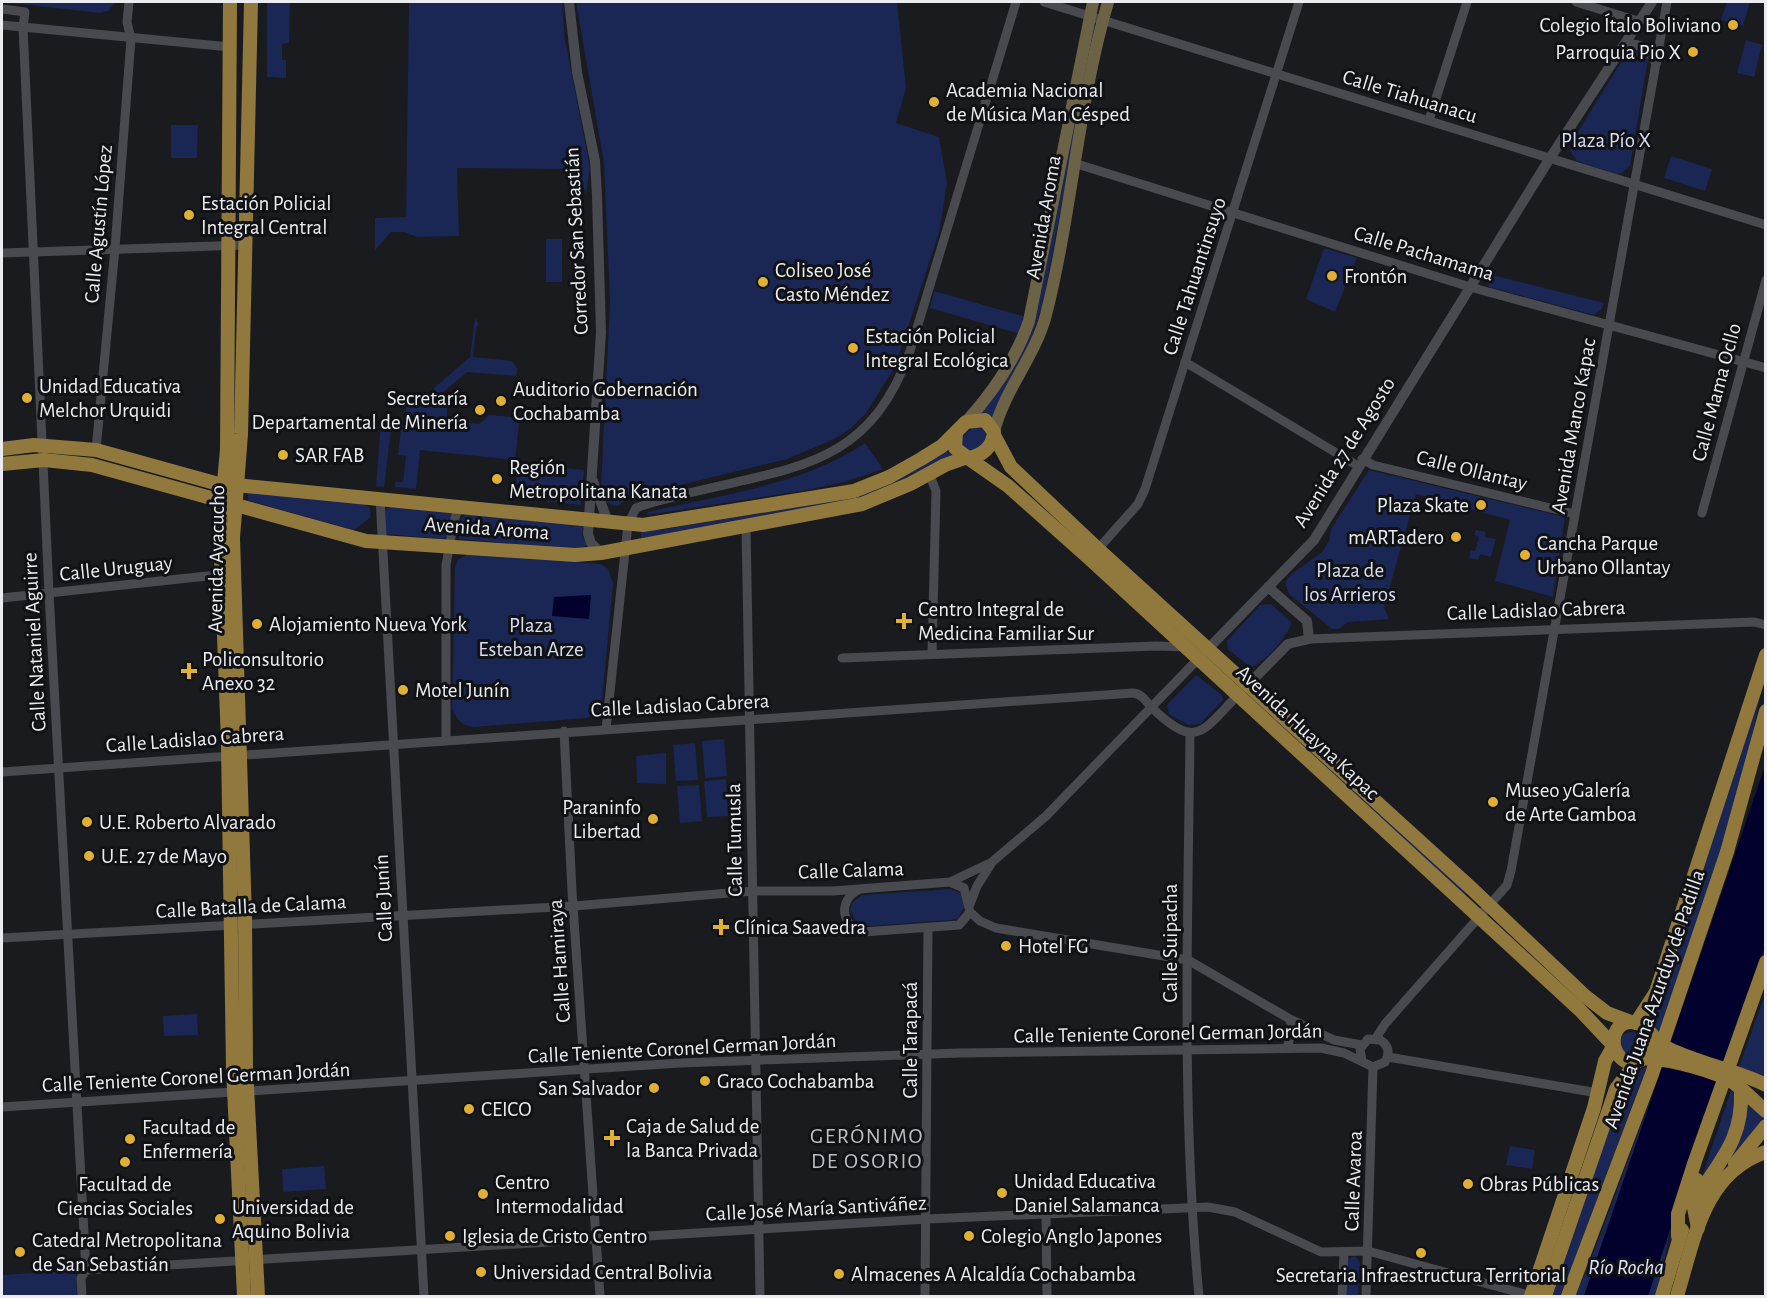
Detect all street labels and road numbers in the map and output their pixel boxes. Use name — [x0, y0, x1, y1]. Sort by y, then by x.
street label: Calle Tiahuanacu — [1340, 66, 1480, 127]
street label: Calle Agustín López — [81, 144, 116, 304]
street label: Corredor San Sebastián — [561, 147, 592, 335]
street label: Avenida Aroma — [1022, 153, 1065, 281]
street label: Calle Tahuantinsuyo — [1159, 195, 1230, 358]
street label: Calle Pachamama — [1351, 222, 1497, 285]
street label: Calle Mama Ocllo — [1688, 321, 1745, 463]
street label: Avenida Manco Kapac — [1548, 337, 1599, 516]
street label: Avenida 27 de Agosto — [1290, 373, 1399, 531]
street label: Calle Ollantay — [1414, 447, 1529, 494]
street label: Avenida Ayacucho — [205, 485, 228, 633]
street label: Avenida Aroma — [424, 514, 550, 543]
street label: Calle Nataniel Aguirre — [19, 552, 50, 732]
street label: Calle Uruguay — [58, 552, 174, 585]
street label: Calle Ladislao Cabrera — [1446, 597, 1626, 624]
street label: Avenida Huayna Kapac — [1232, 661, 1383, 804]
street label: Calle Ladislao Cabrera — [590, 690, 770, 721]
street label: Calle Ladislao Cabrera — [105, 723, 285, 756]
street label: Calle Tumusla — [723, 783, 746, 897]
street label: Calle Junín — [371, 854, 396, 942]
street label: Calle Calama — [798, 858, 905, 883]
street label: Avenida Juana Azurduy de Padilla — [1600, 867, 1709, 1131]
street label: Calle Suipacha — [1160, 883, 1181, 1002]
street label: Calle Batalla de Calama — [155, 891, 347, 922]
street label: Calle Hamiraya — [545, 898, 574, 1023]
street label: Calle Tarapacá — [900, 981, 921, 1098]
street label: Calle Teniente Coronel German Jordán — [1013, 1020, 1323, 1047]
street label: Calle Teniente Coronel German Jordán — [527, 1030, 837, 1067]
street label: Calle Teniente Coronel German Jordán — [41, 1059, 351, 1096]
street label: Calle Avaroa — [1341, 1130, 1366, 1232]
street label: Calle José María Santiváñez — [705, 1192, 927, 1225]

